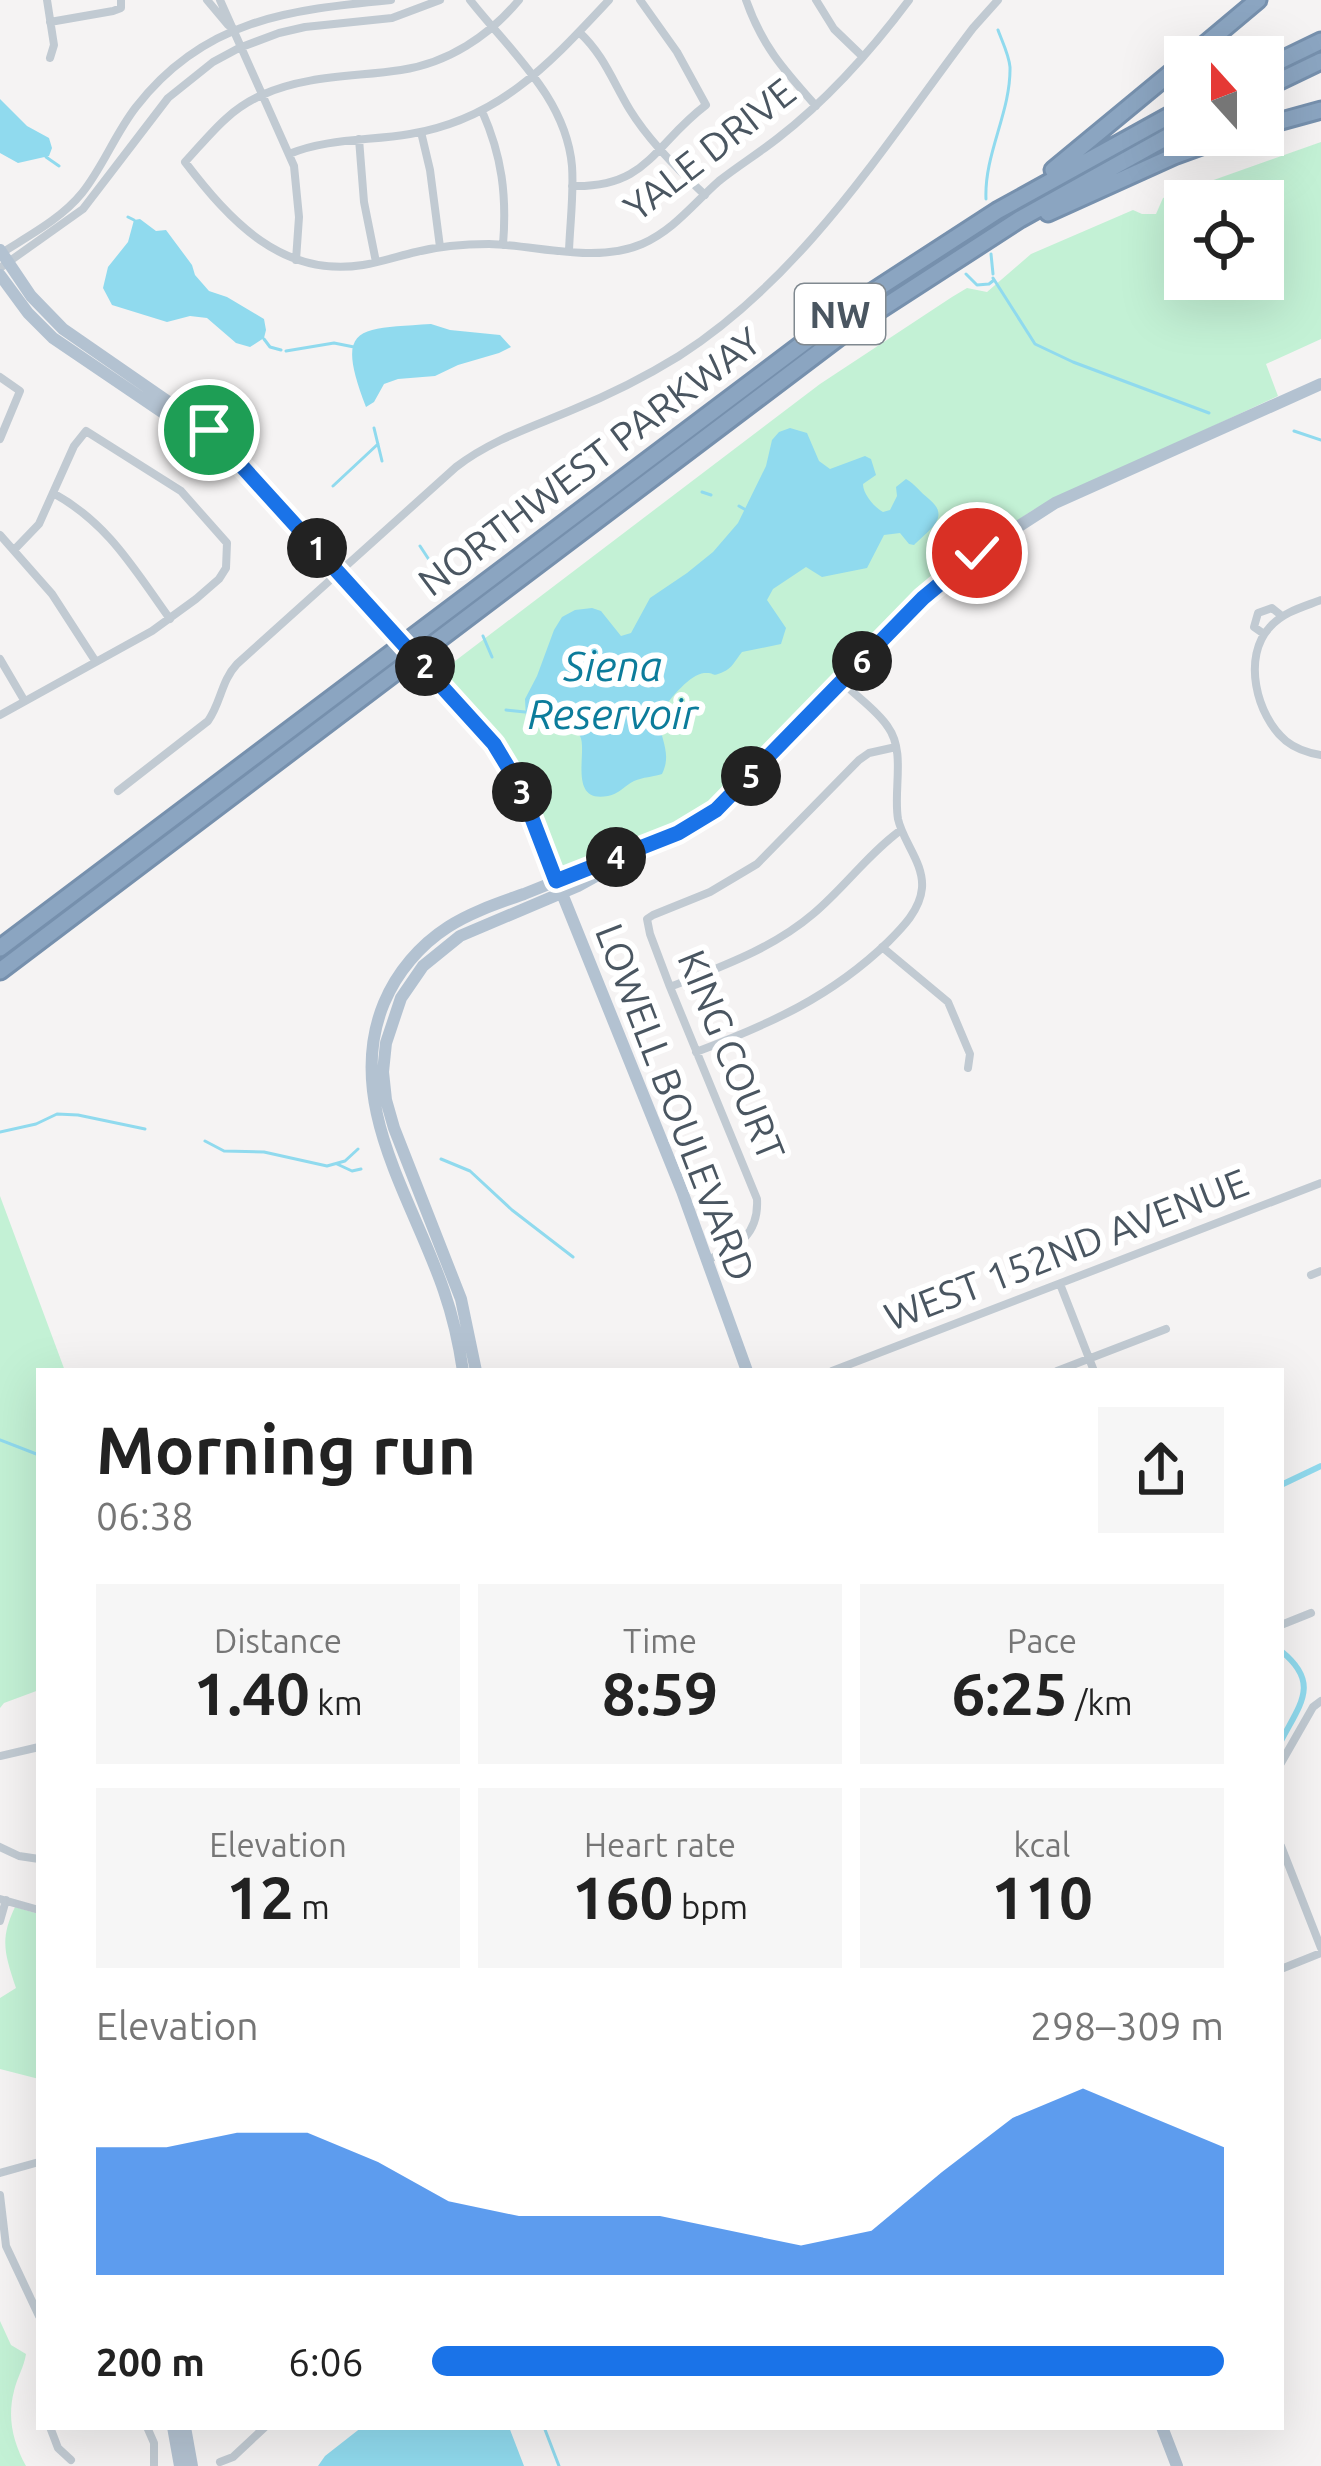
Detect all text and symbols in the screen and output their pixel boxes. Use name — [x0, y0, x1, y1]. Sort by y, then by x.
north arrow — [1164, 36, 1284, 156]
map controls — [1164, 36, 1284, 300]
street label: YALE DRIVE — [615, 69, 803, 229]
button: locate — [1164, 180, 1284, 300]
road number: NW — [795, 284, 885, 344]
street label: NORTHWEST PARKWAY — [410, 318, 769, 603]
pin — [158, 379, 260, 481]
icon: arrive — [176, 397, 242, 463]
pin — [926, 502, 1028, 604]
pin: 1 — [287, 518, 347, 578]
icon: check — [944, 520, 1010, 586]
text: 1 — [308, 529, 326, 566]
pin: 6 — [832, 631, 892, 691]
pin: 2 — [395, 636, 455, 696]
water label: Siena Reservoir — [528, 642, 700, 737]
text: 6 — [853, 642, 871, 679]
text: 2 — [416, 647, 434, 684]
pin: 5 — [721, 746, 781, 806]
text: 5 — [742, 757, 760, 794]
pin: 3 — [492, 762, 552, 822]
text: 3 — [513, 773, 531, 810]
pin: 4 — [586, 827, 646, 887]
text: 4 — [607, 838, 625, 875]
street label: LOWELL BOULEVARD — [588, 917, 764, 1287]
street label: KING COURT — [670, 944, 794, 1166]
street label: WEST 152ND AVENUE — [878, 1160, 1254, 1338]
button: share — [1098, 1407, 1224, 1533]
text: Morning run — [96, 1412, 476, 1486]
text: 06:38 — [96, 1494, 194, 1537]
text: Distance — [214, 1622, 342, 1659]
text: Time — [623, 1622, 697, 1659]
text: Pace — [1007, 1622, 1077, 1659]
text: 1.40 — [194, 1659, 310, 1726]
text: 8:59 — [602, 1659, 718, 1726]
text: 6:25 — [951, 1659, 1068, 1726]
text: km — [310, 1684, 362, 1721]
text: /km — [1068, 1684, 1133, 1721]
text: Elevation — [209, 1826, 347, 1863]
text: Heart rate — [584, 1826, 736, 1863]
text: kcal — [1014, 1826, 1070, 1863]
text: 12 — [226, 1863, 294, 1930]
text: 160 — [572, 1863, 673, 1930]
text: 110 — [991, 1863, 1093, 1930]
text: m — [294, 1888, 330, 1925]
text: bpm — [673, 1888, 748, 1925]
text: Elevation — [96, 2004, 259, 2047]
text: 298–309 m — [1030, 2004, 1224, 2047]
text: 200 m — [96, 2340, 205, 2383]
text: 6:06 — [288, 2340, 364, 2383]

